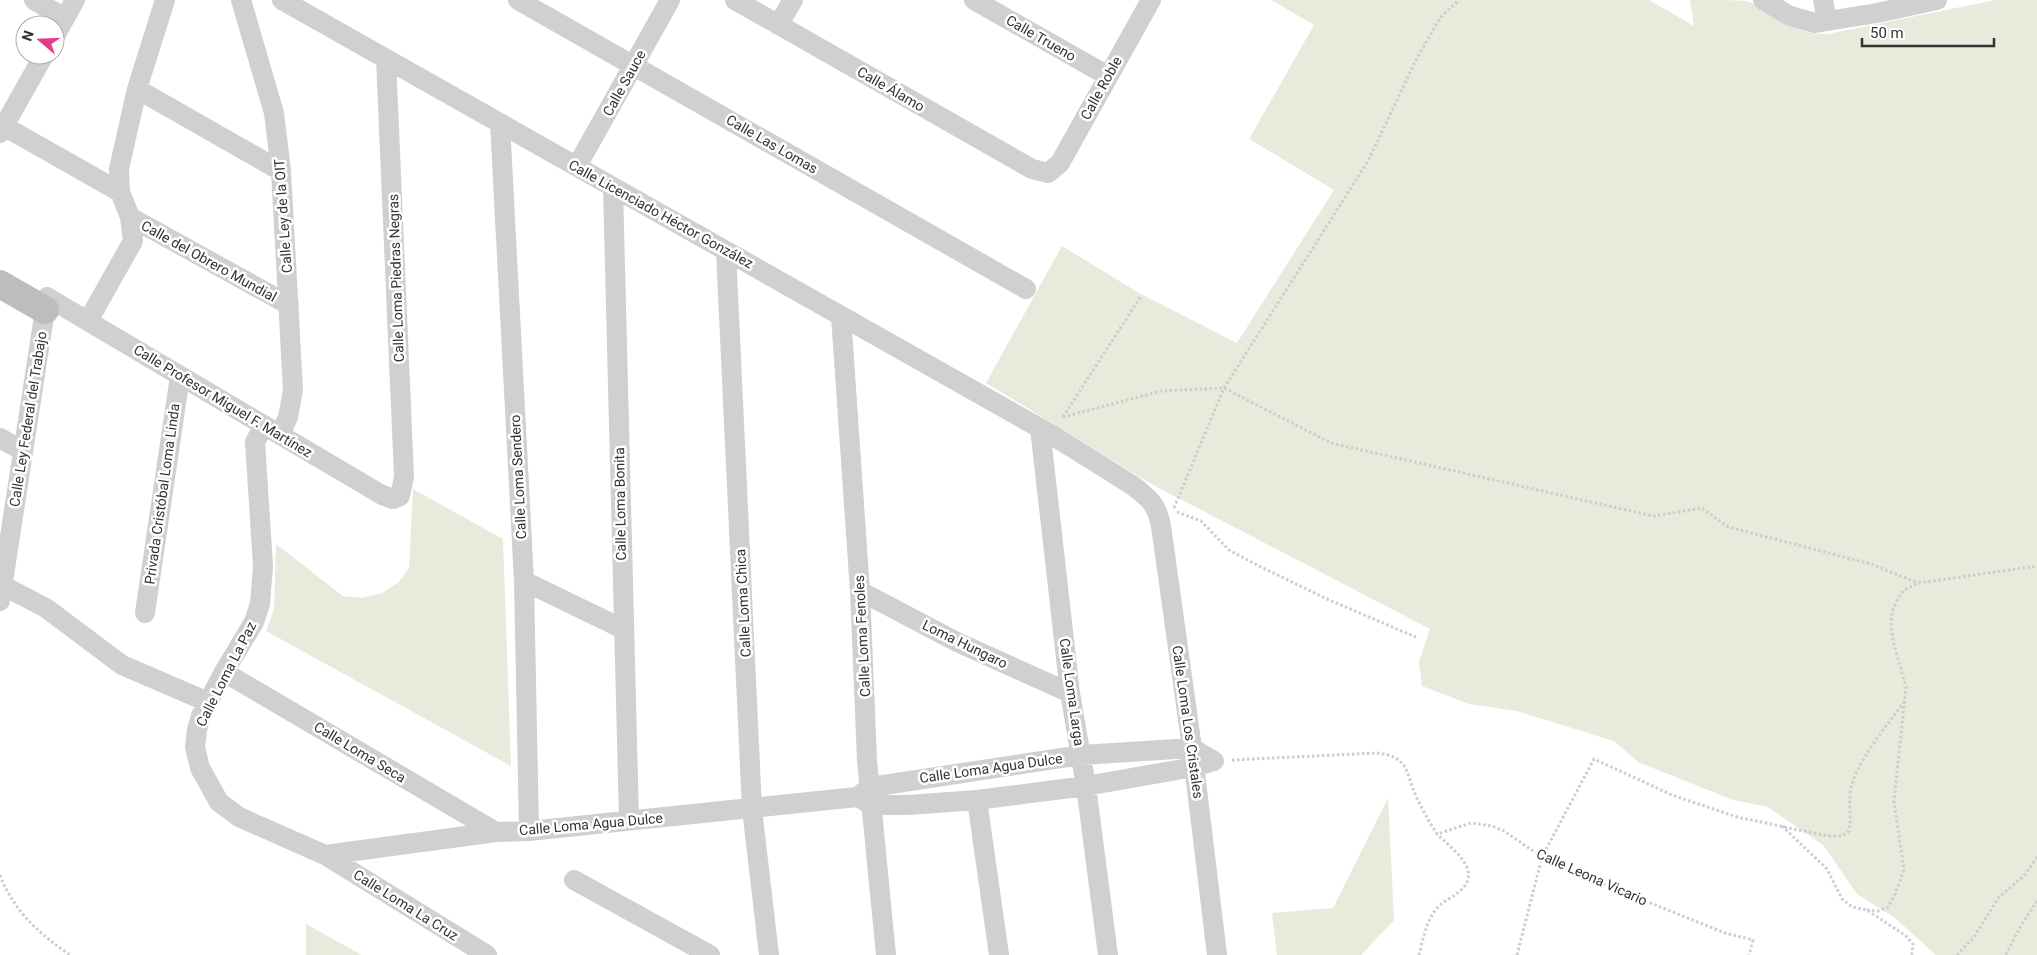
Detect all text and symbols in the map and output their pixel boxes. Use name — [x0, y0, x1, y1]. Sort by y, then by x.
street label: Calle Trueno — [1003, 12, 1079, 64]
north arrow — [15, 15, 65, 65]
scale bar — [1862, 15, 1994, 47]
text: 50 m — [1870, 24, 1904, 42]
text: N — [19, 28, 37, 43]
street label: Calle Sauce — [599, 47, 649, 119]
street label: Calle Roble — [1077, 54, 1125, 122]
street label: Calle Álamo — [855, 62, 928, 115]
street label: Calle Las Lomas — [723, 111, 821, 177]
street label: Calle Licenciado Héctor González — [566, 156, 756, 272]
street label: Calle Ley de la OIT — [271, 158, 295, 274]
street label: Calle Loma Piedras Negras — [385, 194, 407, 362]
street label: Calle del Obrero Mundial — [139, 217, 279, 305]
street label: Calle Ley Federal del Trabajo — [6, 330, 50, 508]
street label: Calle Profesor Miguel F. Martínez — [131, 341, 315, 461]
street label: Privada Cristóbal Loma Linda — [141, 402, 183, 586]
street label: Calle Loma Sendero — [507, 414, 529, 540]
street label: Calle Loma Bonita — [611, 447, 629, 561]
street label: Calle Loma Chica — [732, 548, 754, 658]
street label: Calle Loma Fenoles — [851, 575, 873, 697]
street label: Loma Hungaro — [920, 617, 1010, 671]
street label: Calle Loma La Paz — [193, 619, 259, 729]
street label: Calle Loma Larga — [1057, 637, 1087, 747]
street label: Calle Loma Los Cristales — [1169, 644, 1207, 800]
street label: Calle Loma Seca — [311, 718, 409, 786]
street label: Calle Loma Agua Dulce — [918, 750, 1064, 786]
street label: Calle Loma Agua Dulce — [518, 810, 664, 838]
street label: Calle Leona Vicario — [1534, 845, 1650, 909]
street label: Calle Loma La Cruz — [351, 866, 461, 944]

